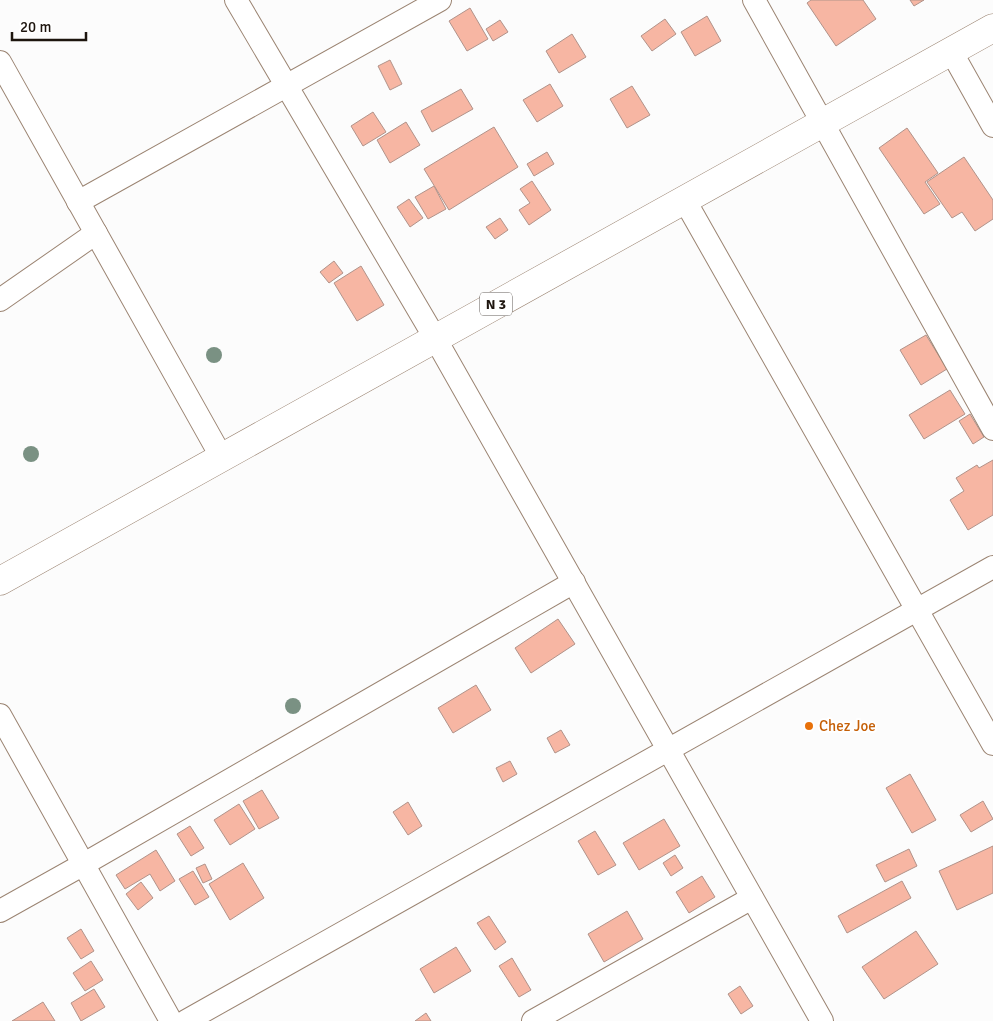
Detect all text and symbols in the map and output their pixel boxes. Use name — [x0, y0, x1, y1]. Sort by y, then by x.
scale bar — [12, 10, 86, 42]
text: 20 m — [20, 18, 51, 36]
road number: N 3 — [480, 292, 512, 316]
place label: Chez Joe — [819, 717, 876, 735]
marker: Chez Joe — [803, 720, 815, 732]

